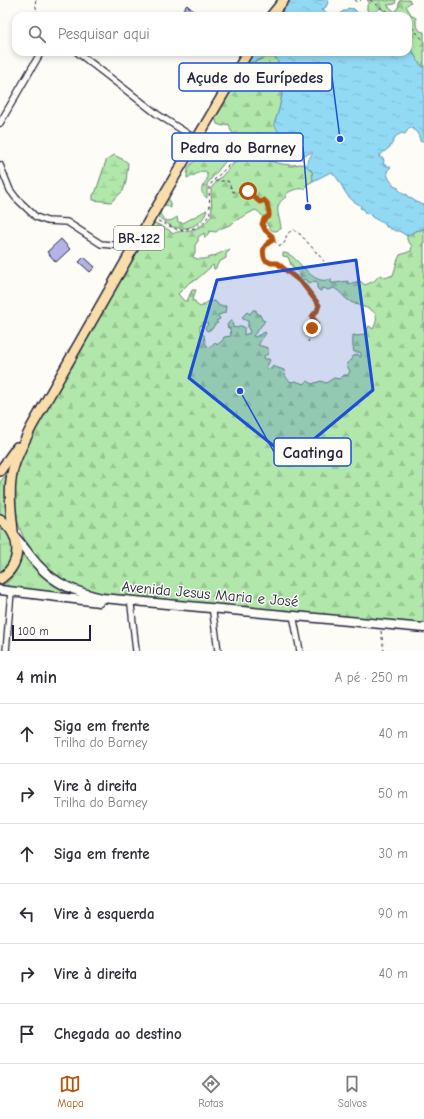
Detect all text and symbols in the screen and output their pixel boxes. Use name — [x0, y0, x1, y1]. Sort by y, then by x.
search box — [12, 12, 412, 56]
icon: search — [26, 23, 48, 45]
text: Pesquisar aqui — [58, 25, 150, 43]
callout: Açude do Eurípedes — [179, 63, 332, 91]
text: Açude do Eurípedes — [187, 69, 323, 87]
callout: Pedra do Barney — [172, 133, 303, 161]
text: Pedra do Barney — [180, 139, 296, 157]
route start — [239, 182, 257, 200]
road number: BR-122 — [114, 226, 164, 250]
route end — [303, 319, 321, 337]
callout: Caatinga — [274, 438, 351, 466]
text: Caatinga — [283, 444, 343, 462]
street label: Avenida Jesus Maria e José — [121, 577, 300, 611]
scale bar — [12, 623, 91, 642]
text: 100 m — [18, 625, 49, 638]
text: 4 min — [16, 668, 57, 687]
text: A pé · 250 m — [335, 670, 408, 685]
text: Siga em frente — [54, 717, 150, 735]
icon: ahead — [16, 723, 38, 745]
text: 40 m — [379, 726, 408, 741]
text: Trilha do Barney — [54, 735, 147, 750]
text: Vire à direita — [54, 777, 137, 795]
icon: right — [16, 783, 38, 805]
text: 50 m — [378, 786, 408, 801]
text: Trilha do Barney — [54, 795, 147, 810]
icon: ahead — [16, 843, 38, 865]
text: Siga em frente — [54, 845, 150, 863]
text: 30 m — [378, 846, 408, 861]
icon: left — [16, 903, 38, 925]
text: Vire à esquerda — [54, 905, 155, 923]
text: 90 m — [378, 906, 408, 921]
icon: right — [16, 963, 38, 985]
text: Vire à direita — [54, 965, 137, 983]
text: 40 m — [379, 966, 408, 981]
icon: arrive — [16, 1023, 38, 1045]
text: Chegada ao destino — [54, 1025, 182, 1043]
tab: Mapa — [57, 1073, 84, 1110]
tab: Rotas — [198, 1073, 223, 1110]
tab: Salvos — [338, 1073, 367, 1110]

